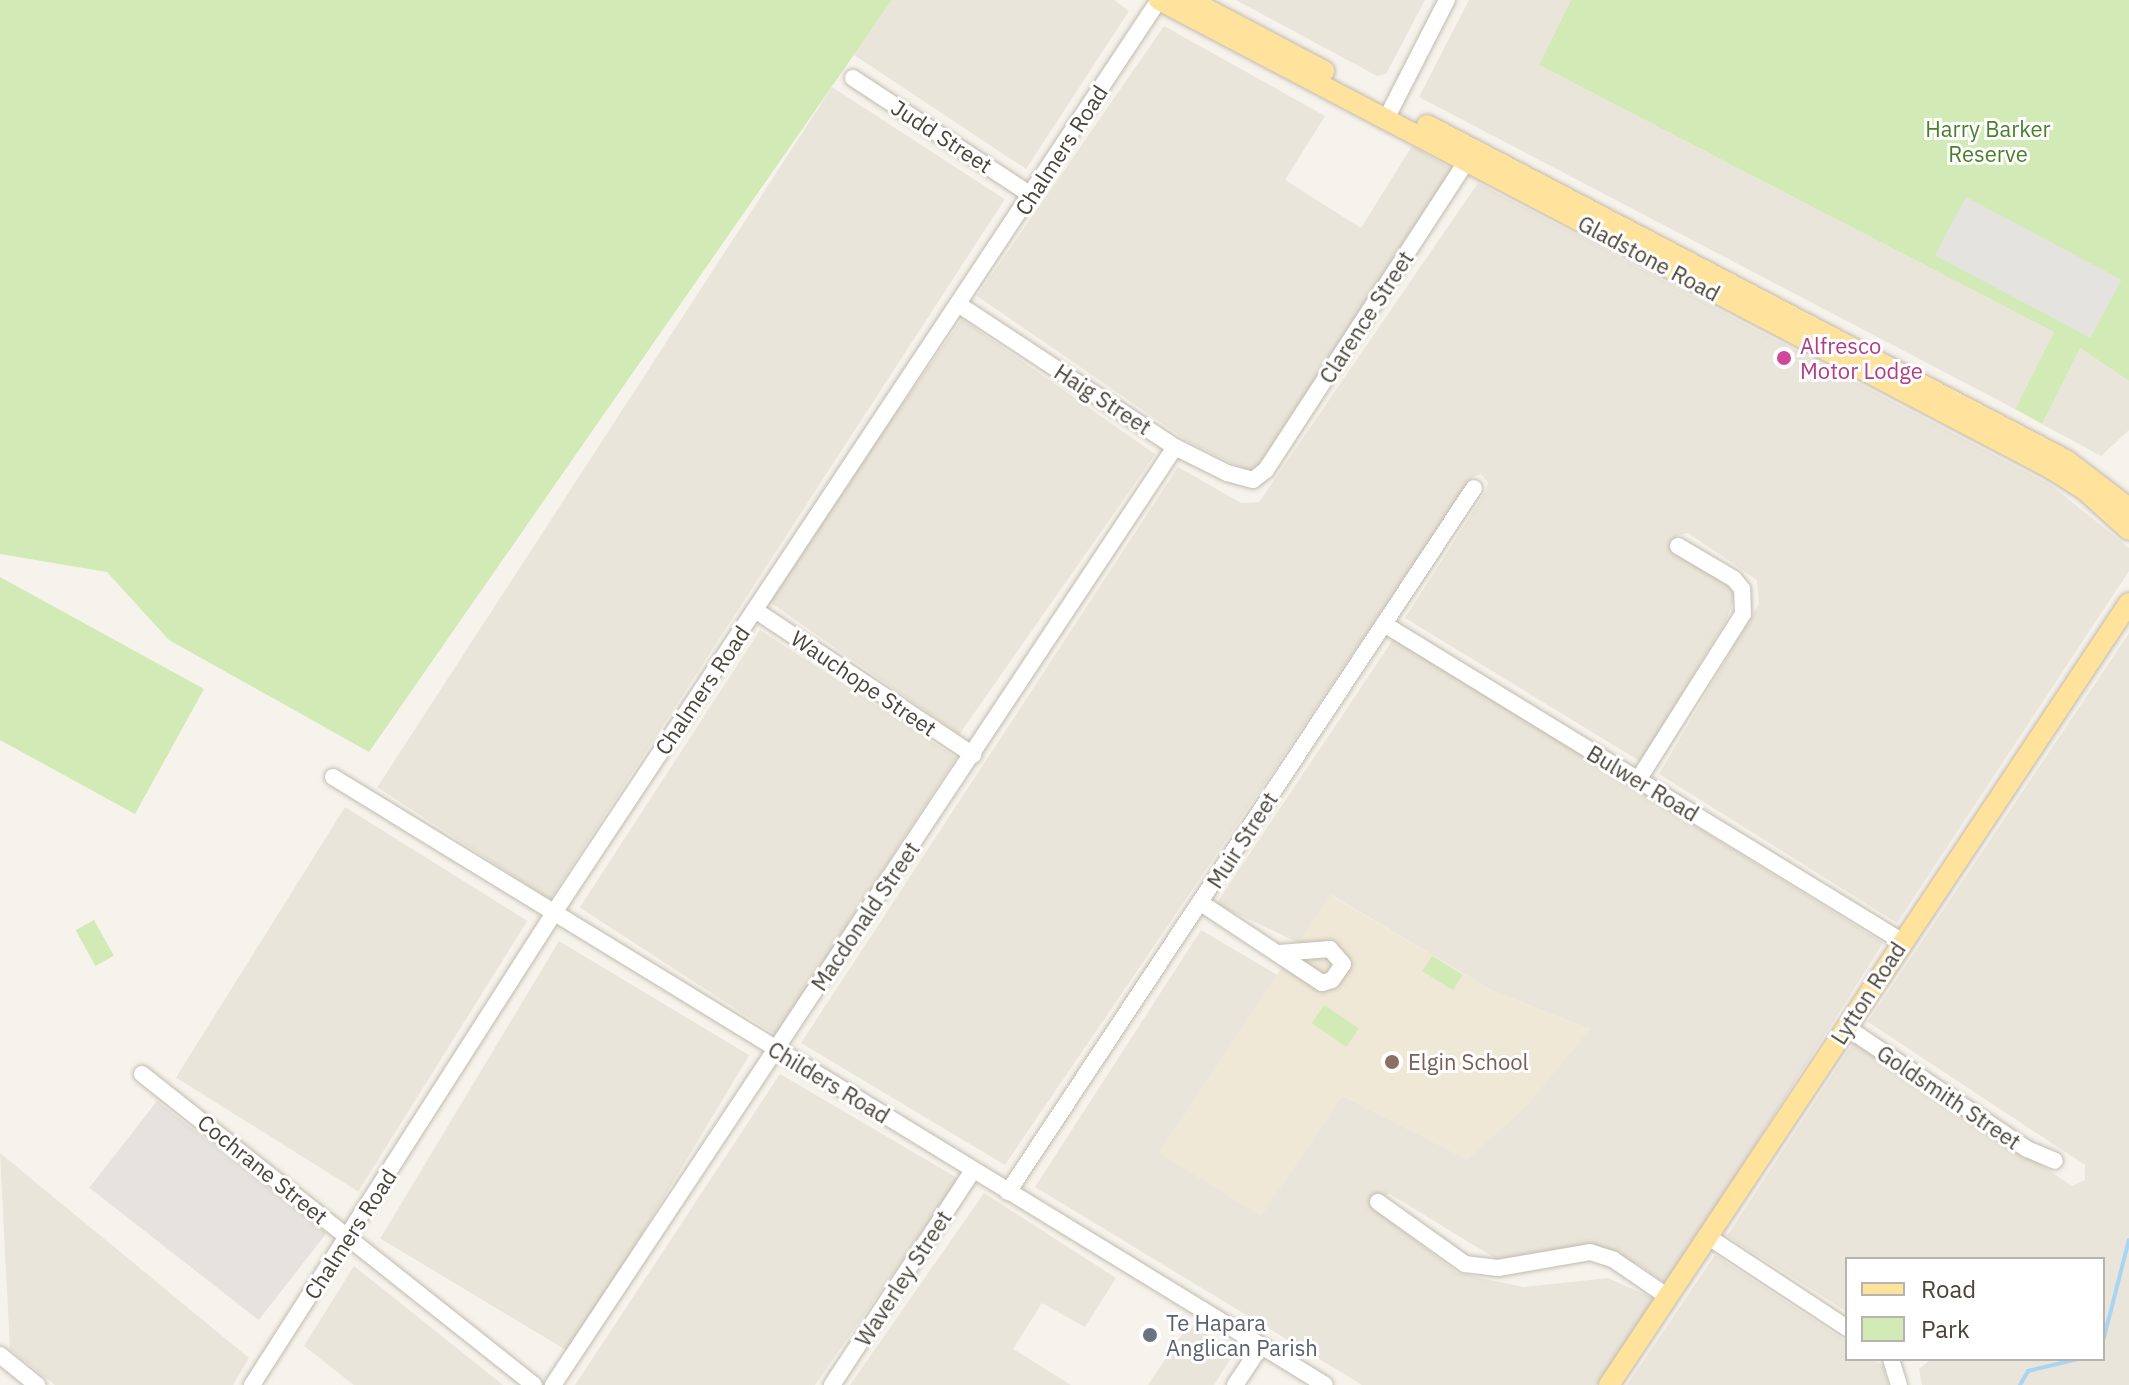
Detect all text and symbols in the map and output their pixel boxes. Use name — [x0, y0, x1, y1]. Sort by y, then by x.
street label: Chalmers Road — [1009, 80, 1113, 220]
street label: Judd Street — [887, 94, 997, 178]
park label: Harry Barker Reserve — [1925, 115, 2051, 166]
street label: Gladstone Road — [1574, 210, 1724, 306]
street label: Clarence Street — [1313, 246, 1419, 388]
place label: Alfresco Motor Lodge — [1800, 332, 1923, 384]
marker: Alfresco Motor Lodge — [1775, 349, 1793, 367]
street label: Haig Street — [1050, 358, 1156, 440]
street label: Chalmers Road — [649, 621, 755, 759]
street label: Wauchope Street — [786, 625, 942, 741]
street label: Bulwer Road — [1582, 739, 1704, 827]
street label: Muir Street — [1201, 787, 1283, 893]
street label: Macdonald Street — [805, 836, 925, 996]
street label: Lytton Road — [1825, 937, 1911, 1049]
street label: Childers Road — [763, 1035, 895, 1129]
street label: Goldsmith Street — [1872, 1039, 2026, 1155]
place label: Elgin School — [1408, 1049, 1529, 1075]
marker: Elgin School — [1383, 1053, 1401, 1071]
street label: Cochrane Street — [193, 1109, 333, 1229]
street label: Chalmers Road — [298, 1164, 402, 1304]
street label: Waverley Street — [849, 1205, 957, 1351]
legend — [1845, 1257, 2105, 1361]
text: Road — [1921, 1273, 1976, 1305]
place label: Te Hapara Anglican Parish — [1166, 1309, 1318, 1360]
text: Park — [1921, 1313, 1970, 1345]
marker: Te Hapara Anglican Parish — [1141, 1326, 1159, 1344]

